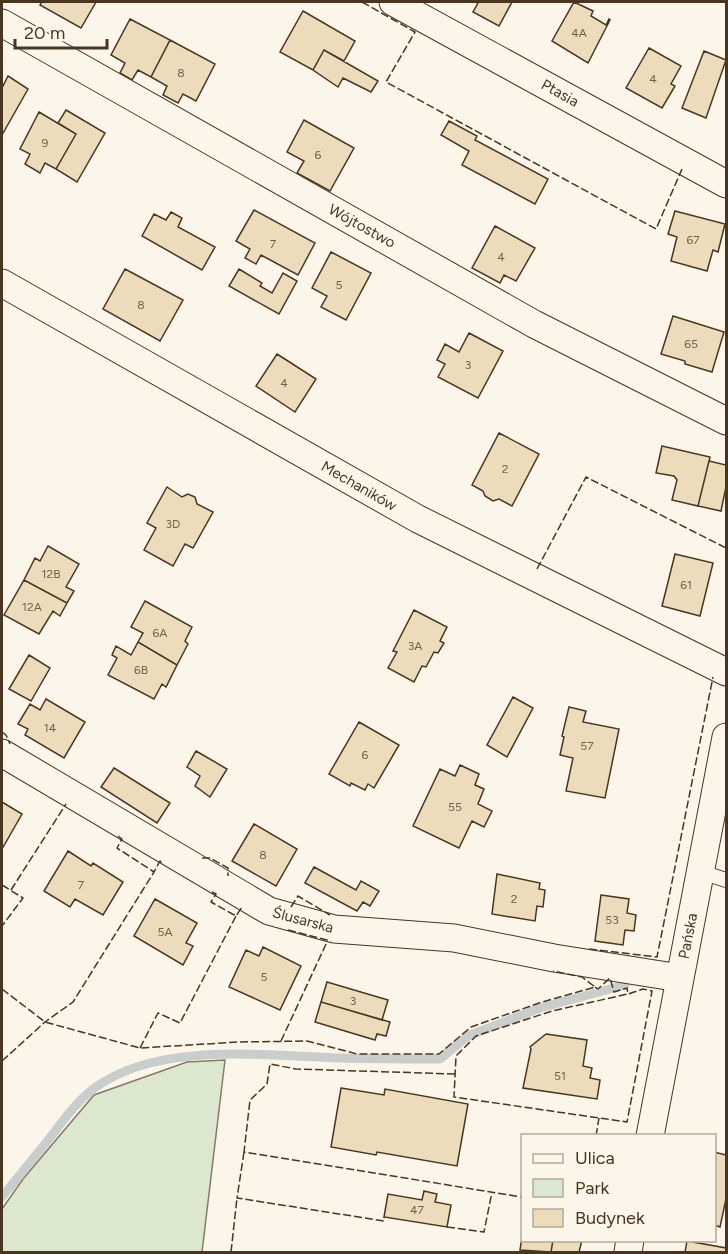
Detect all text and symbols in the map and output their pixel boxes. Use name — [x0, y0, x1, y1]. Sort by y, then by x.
scale bar — [15, 12, 106, 50]
text: 20 m — [24, 22, 65, 44]
house number: 4A — [571, 26, 587, 40]
house number: 8 — [177, 66, 185, 80]
house number: 4 — [649, 72, 657, 86]
street label: Ptasia — [538, 75, 582, 111]
house number: 9 — [42, 136, 49, 150]
house number: 6 — [315, 148, 322, 162]
street label: Wójtostwo — [325, 200, 399, 252]
house number: 67 — [686, 233, 700, 247]
house number: 7 — [270, 237, 277, 251]
house number: 4 — [497, 250, 505, 264]
house number: 5 — [336, 278, 343, 292]
house number: 8 — [137, 298, 145, 312]
house number: 65 — [684, 337, 698, 351]
house number: 3 — [465, 358, 471, 372]
house number: 4 — [280, 376, 288, 390]
street label: Mechaników — [318, 457, 400, 515]
house number: 2 — [502, 462, 508, 476]
house number: 3D — [166, 517, 180, 531]
house number: 12B — [42, 567, 61, 581]
house number: 61 — [680, 578, 692, 592]
house number: 12A — [22, 600, 42, 614]
house number: 6A — [153, 626, 167, 640]
house number: 3A — [408, 639, 422, 653]
house number: 6B — [134, 663, 148, 677]
house number: 14 — [44, 721, 57, 735]
house number: 57 — [580, 739, 594, 753]
house number: 6 — [362, 748, 369, 762]
house number: 55 — [448, 800, 462, 814]
house number: 8 — [259, 848, 267, 862]
house number: 7 — [78, 878, 85, 892]
house number: 2 — [511, 892, 517, 906]
street label: Ślusarska — [271, 903, 335, 937]
street label: Pańska — [675, 912, 701, 960]
house number: 53 — [605, 913, 619, 927]
house number: 5A — [157, 925, 173, 939]
house number: 5 — [261, 970, 268, 984]
house number: 3 — [350, 994, 356, 1008]
house number: 51 — [554, 1069, 566, 1083]
legend — [521, 1134, 716, 1242]
text: Ulica — [575, 1147, 615, 1169]
text: Park — [575, 1177, 610, 1199]
house number: 47 — [410, 1203, 424, 1217]
text: Budynek — [575, 1207, 645, 1229]

